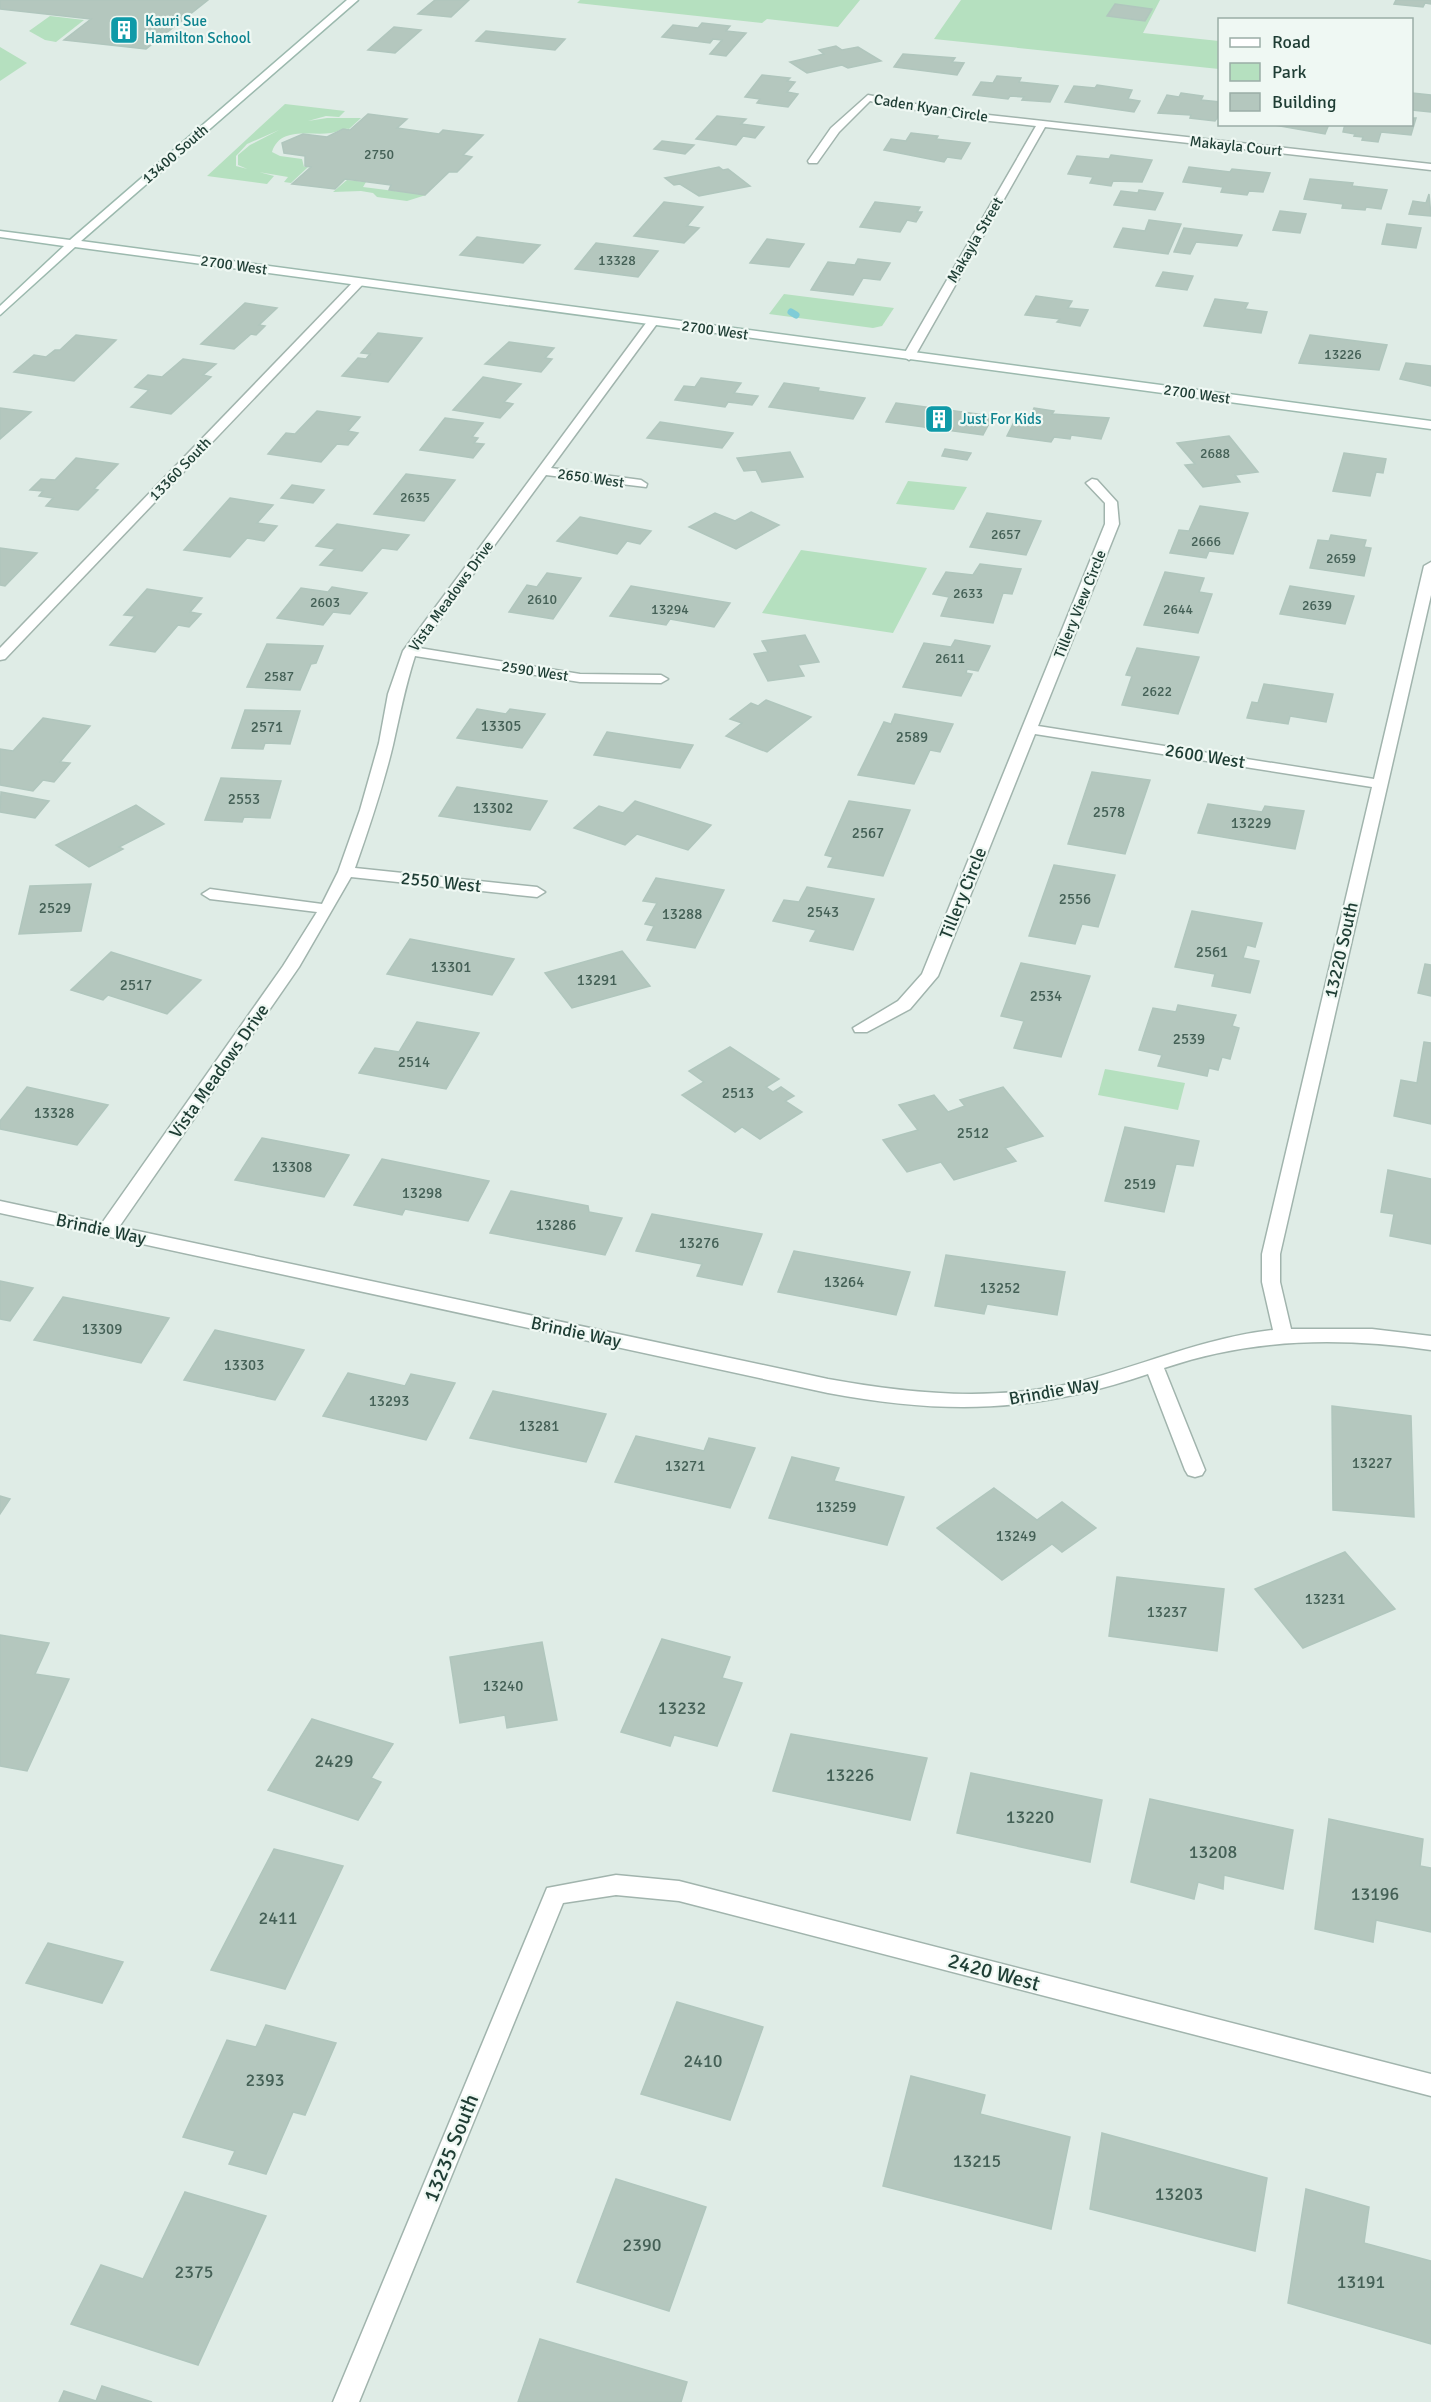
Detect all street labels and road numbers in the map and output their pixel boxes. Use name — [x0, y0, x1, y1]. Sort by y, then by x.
street label: Caden Kyan Circle — [873, 90, 989, 126]
street label: 13400 South — [138, 120, 212, 188]
street label: Makayla Court — [1189, 132, 1283, 160]
street label: Makayla Street — [943, 194, 1007, 286]
street label: 2700 West — [199, 251, 269, 279]
street label: 2700 West — [680, 316, 750, 344]
street label: 2700 West — [1162, 380, 1232, 408]
street label: 13360 South — [145, 433, 215, 505]
street label: 2650 West — [556, 464, 626, 492]
street label: Vista Meadows Drive — [405, 537, 497, 655]
street label: Tillery View Circle — [1050, 547, 1110, 661]
street label: 2590 West — [500, 657, 570, 685]
street label: 2600 West — [1163, 739, 1247, 773]
street label: Tillery Circle — [935, 844, 991, 942]
street label: 2550 West — [400, 867, 482, 897]
street label: 13220 South — [1319, 900, 1363, 1000]
street label: Vista Meadows Drive — [164, 1000, 274, 1142]
street label: Brindie Way — [54, 1209, 149, 1249]
street label: Brindie Way — [529, 1312, 624, 1352]
street label: Brindie Way — [1007, 1372, 1102, 1410]
street label: 2420 West — [945, 1947, 1043, 1997]
street label: 13235 South — [418, 2090, 484, 2206]

